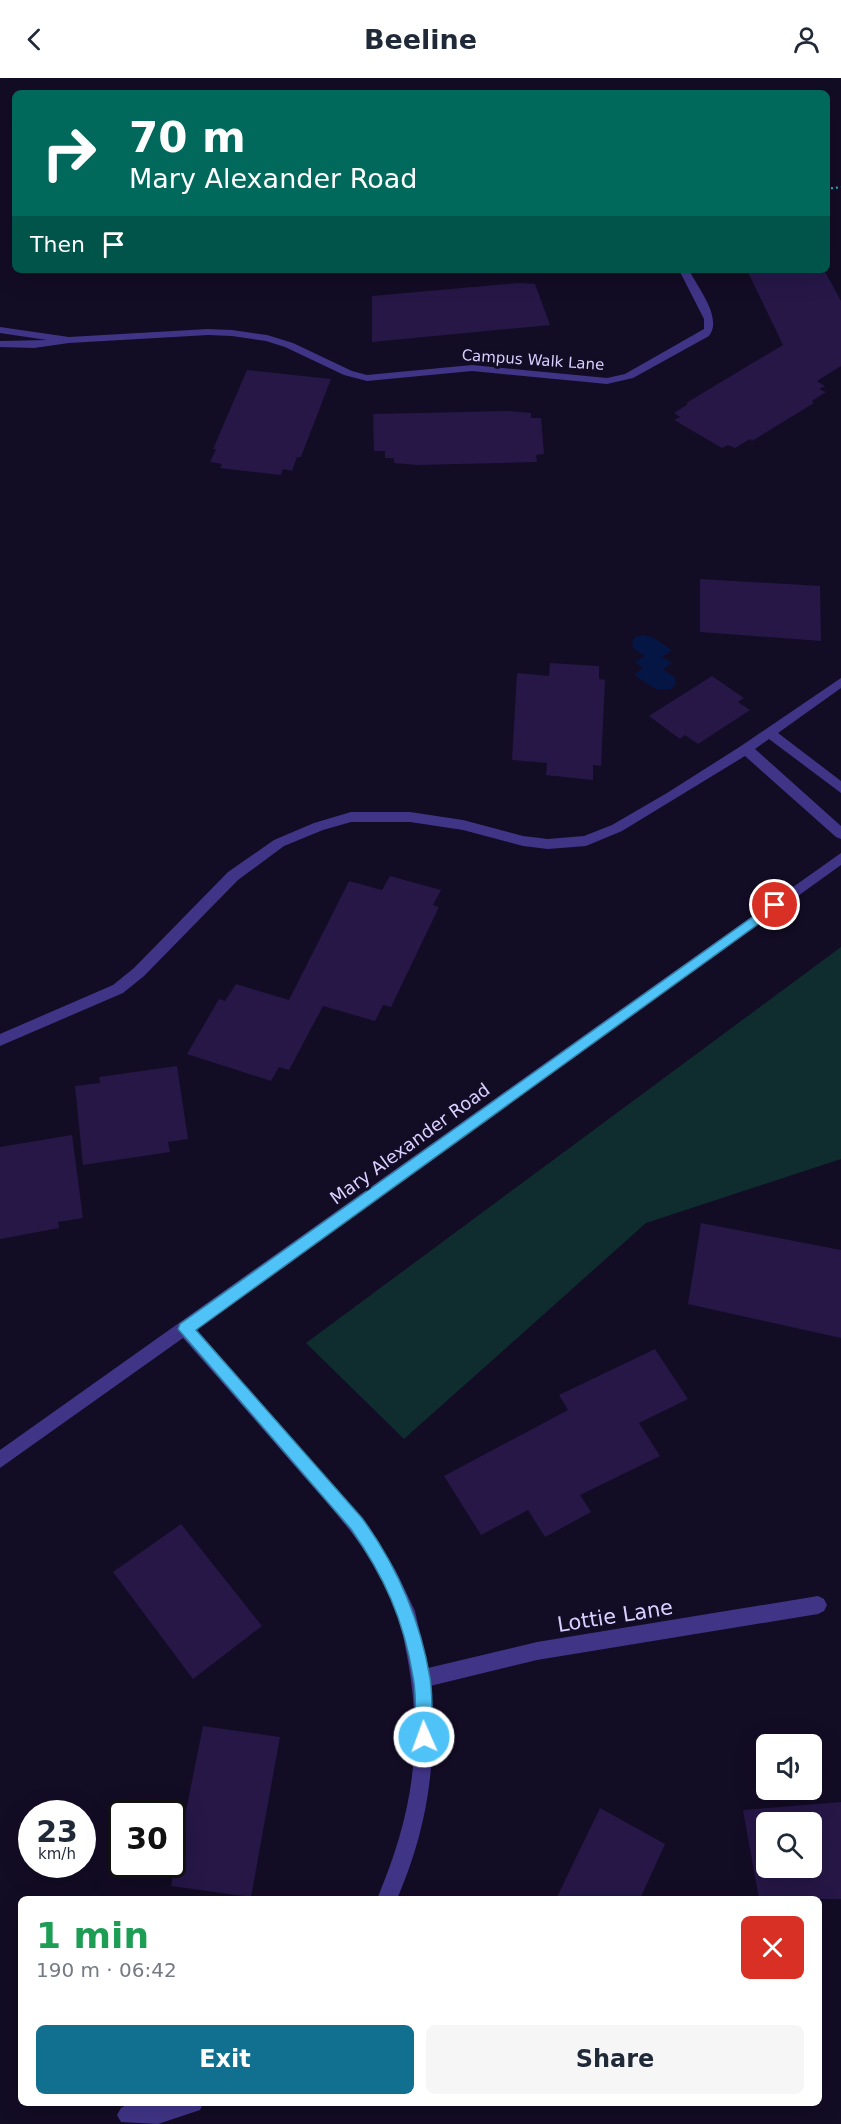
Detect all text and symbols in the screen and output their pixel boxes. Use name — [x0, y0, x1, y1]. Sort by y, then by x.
icon: back — [18, 23, 51, 56]
icon: person — [790, 23, 823, 56]
text: Beeline — [364, 24, 477, 55]
text: 70 m — [129, 113, 246, 162]
icon: right — [30, 114, 108, 192]
text: Mary Alexander Road — [129, 163, 417, 194]
icon: arrive — [97, 228, 130, 261]
text: Then — [30, 232, 85, 257]
street label: Campus Walk Lane — [461, 346, 605, 374]
pin — [749, 879, 800, 930]
icon: arrive — [758, 888, 791, 921]
street label: Mary Alexander Road — [326, 1079, 494, 1209]
street label: Lottie Lane — [555, 1595, 675, 1637]
position arrow — [392, 1705, 456, 1769]
map controls — [756, 1734, 822, 1878]
button: sound — [756, 1734, 822, 1800]
speed limit sign: 30 — [108, 1800, 186, 1878]
button: search — [756, 1812, 822, 1878]
text: 23 — [36, 1814, 78, 1849]
text: km/h — [38, 1845, 76, 1863]
text: 1 min — [36, 1915, 149, 1956]
button: close — [741, 1916, 804, 1979]
text: 190 m · 06:42 — [36, 1958, 177, 1982]
button: Exit — [36, 2025, 414, 2094]
button: Share — [426, 2025, 804, 2094]

